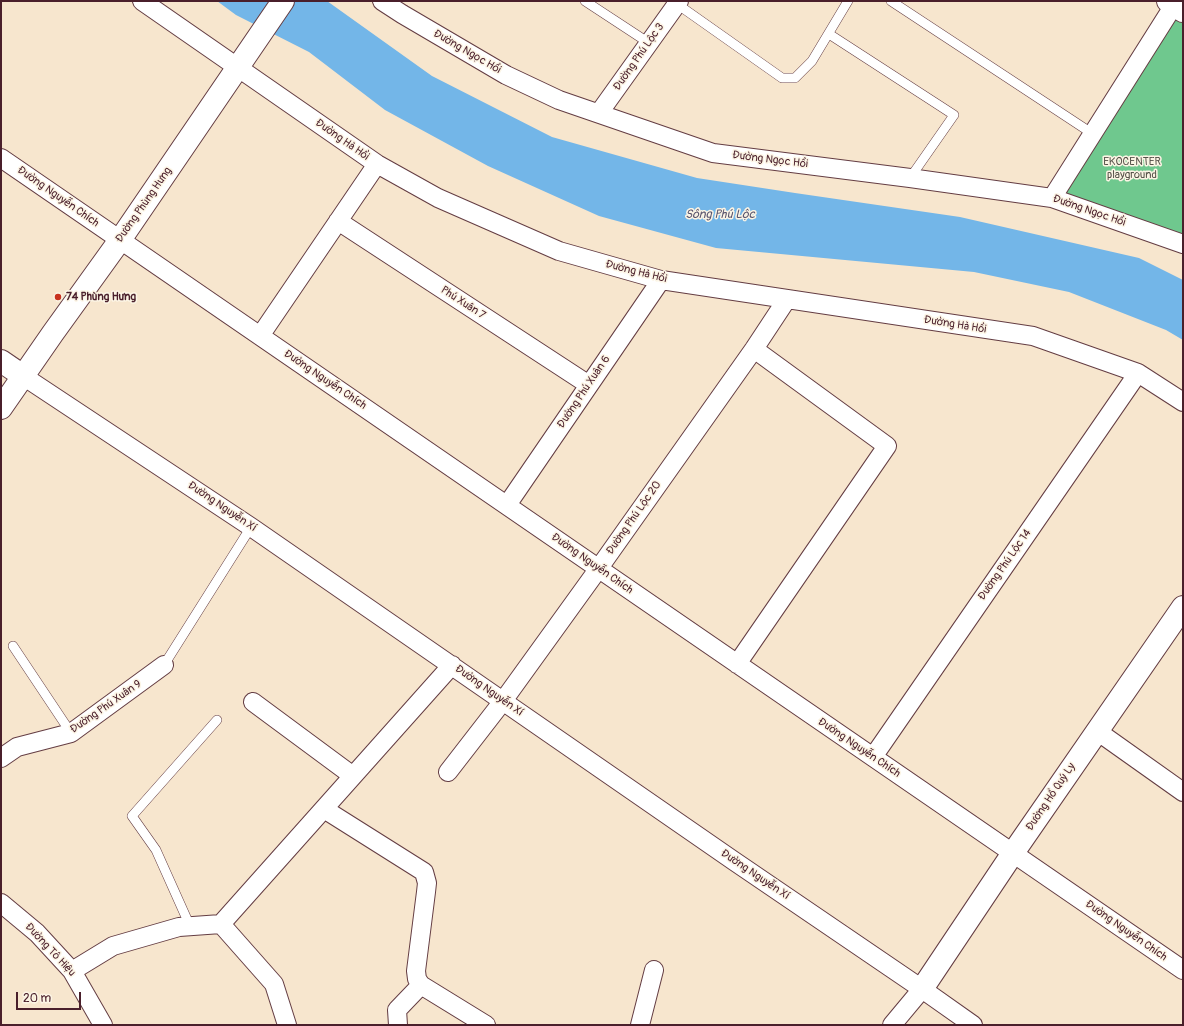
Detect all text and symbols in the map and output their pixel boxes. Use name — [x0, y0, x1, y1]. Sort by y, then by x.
street label: Đường Phú Lộc 3 — [611, 21, 667, 93]
street label: Đường Ngọc Hồi — [431, 27, 503, 77]
street label: Đường Hà Hồi — [313, 117, 371, 163]
street label: Đường Ngọc Hồi — [732, 149, 808, 171]
park label: EKOCENTER playground — [1103, 155, 1161, 181]
street label: Đường Nguyễn Chích — [15, 164, 101, 230]
street label: Đường Phùng Hưng — [113, 165, 175, 245]
street label: Đường Ngọc Hồi — [1051, 192, 1127, 230]
water label: Sông Phú Lộc — [685, 208, 755, 222]
street label: Đường Hà Hồi — [604, 258, 668, 286]
street label: Phú Xuân 7 — [438, 284, 488, 322]
place label: 74 Phùng Hưng — [66, 290, 136, 304]
marker: 74 Phùng Hưng — [53, 292, 63, 302]
street label: Đường Hà Hồi — [923, 314, 987, 336]
street label: Đường Nguyễn Chích — [281, 347, 369, 413]
street label: Đường Phú Xuân 6 — [555, 353, 613, 431]
street label: Đường Nguyễn Xí — [185, 479, 259, 535]
street label: Đường Phú Lộc 20 — [604, 479, 664, 557]
street label: Đường Phú Lộc 14 — [976, 527, 1034, 603]
street label: Đường Nguyễn Chích — [549, 531, 635, 597]
street label: Đường Nguyễn Xí — [452, 663, 526, 719]
street label: Đường Phú Xuân 9 — [68, 678, 144, 736]
street label: Đường Nguyễn Chích — [815, 715, 903, 781]
street label: Đường Hồ Quý Ly — [1023, 761, 1079, 833]
street label: Đường Nguyễn Xí — [718, 847, 792, 903]
street label: Đường Nguyễn Chích — [1083, 898, 1169, 964]
street label: Đường Tô Hiệu — [22, 921, 78, 979]
scale bar — [18, 984, 83, 1010]
text: 20 m — [23, 991, 51, 1006]

